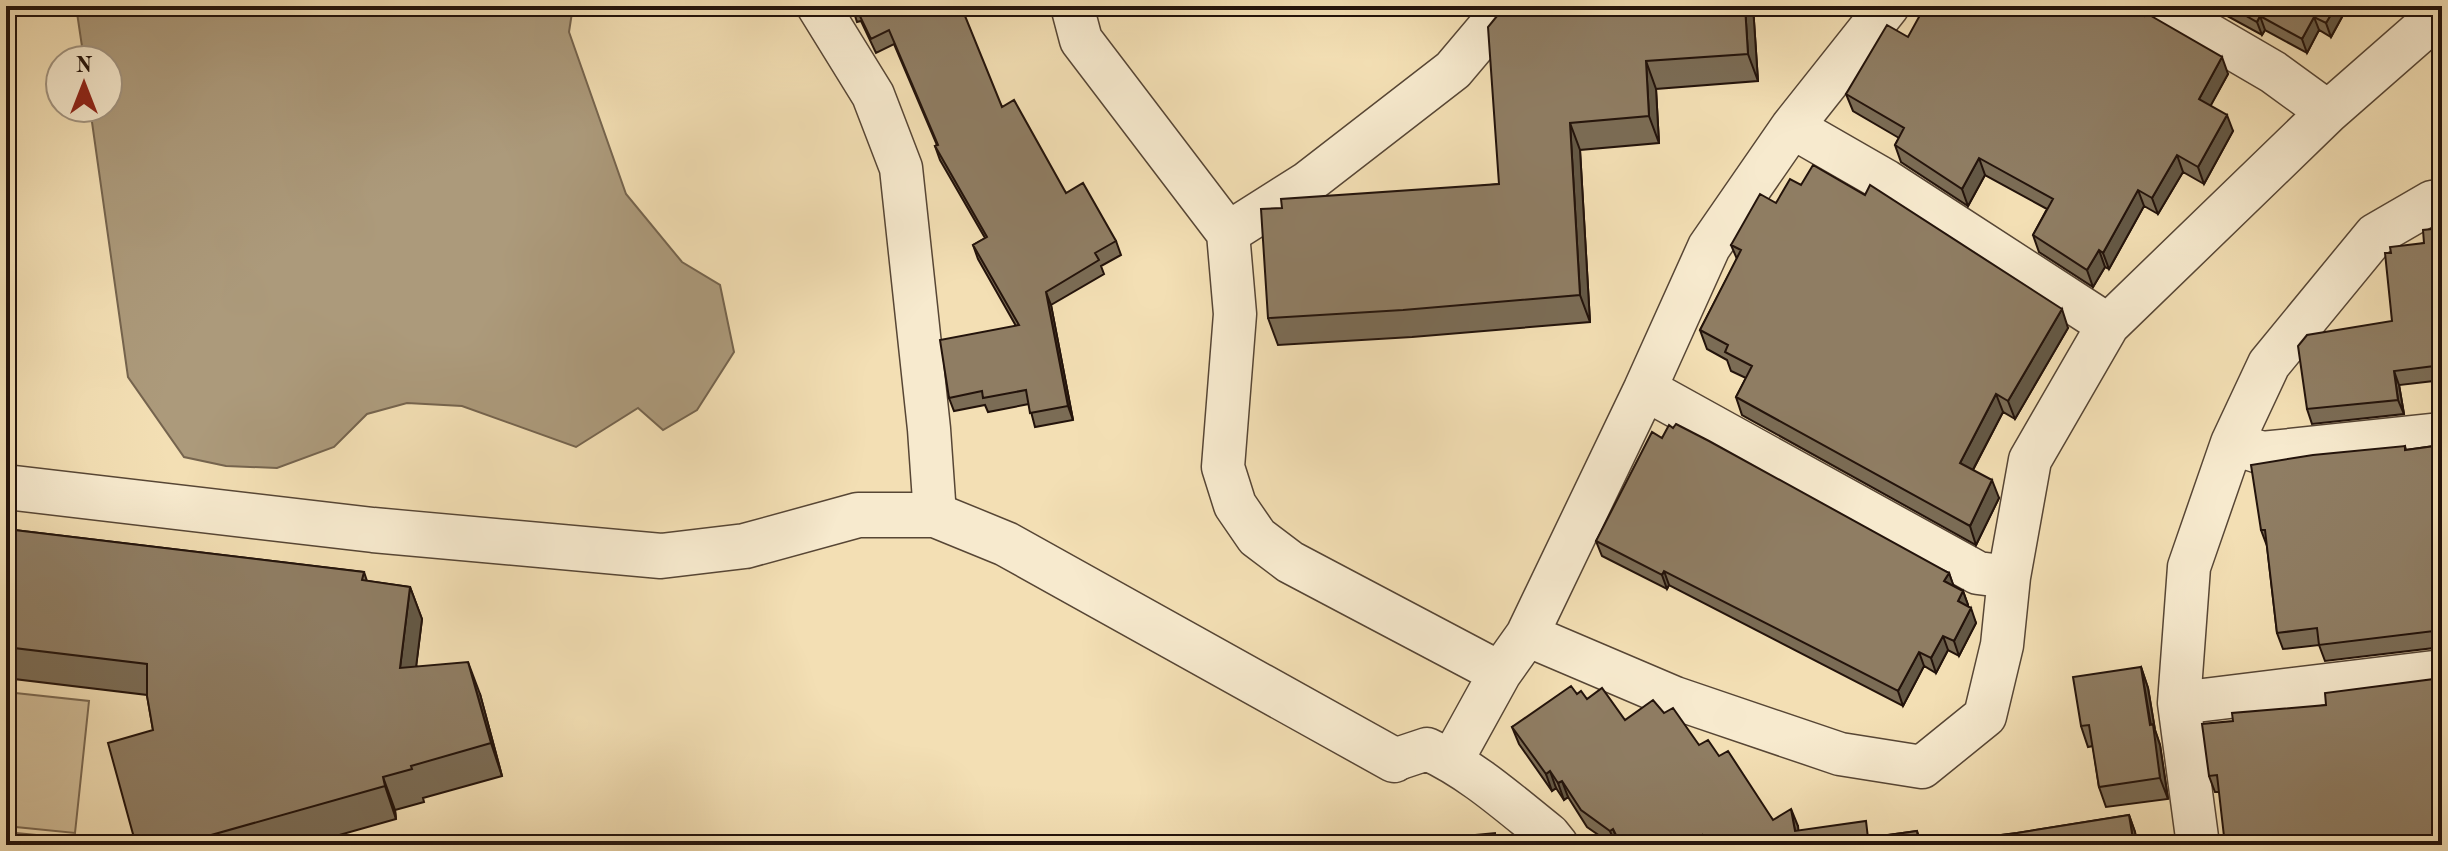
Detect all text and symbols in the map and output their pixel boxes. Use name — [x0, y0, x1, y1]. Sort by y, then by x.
north arrow — [44, 44, 124, 124]
text: N — [76, 55, 93, 77]

